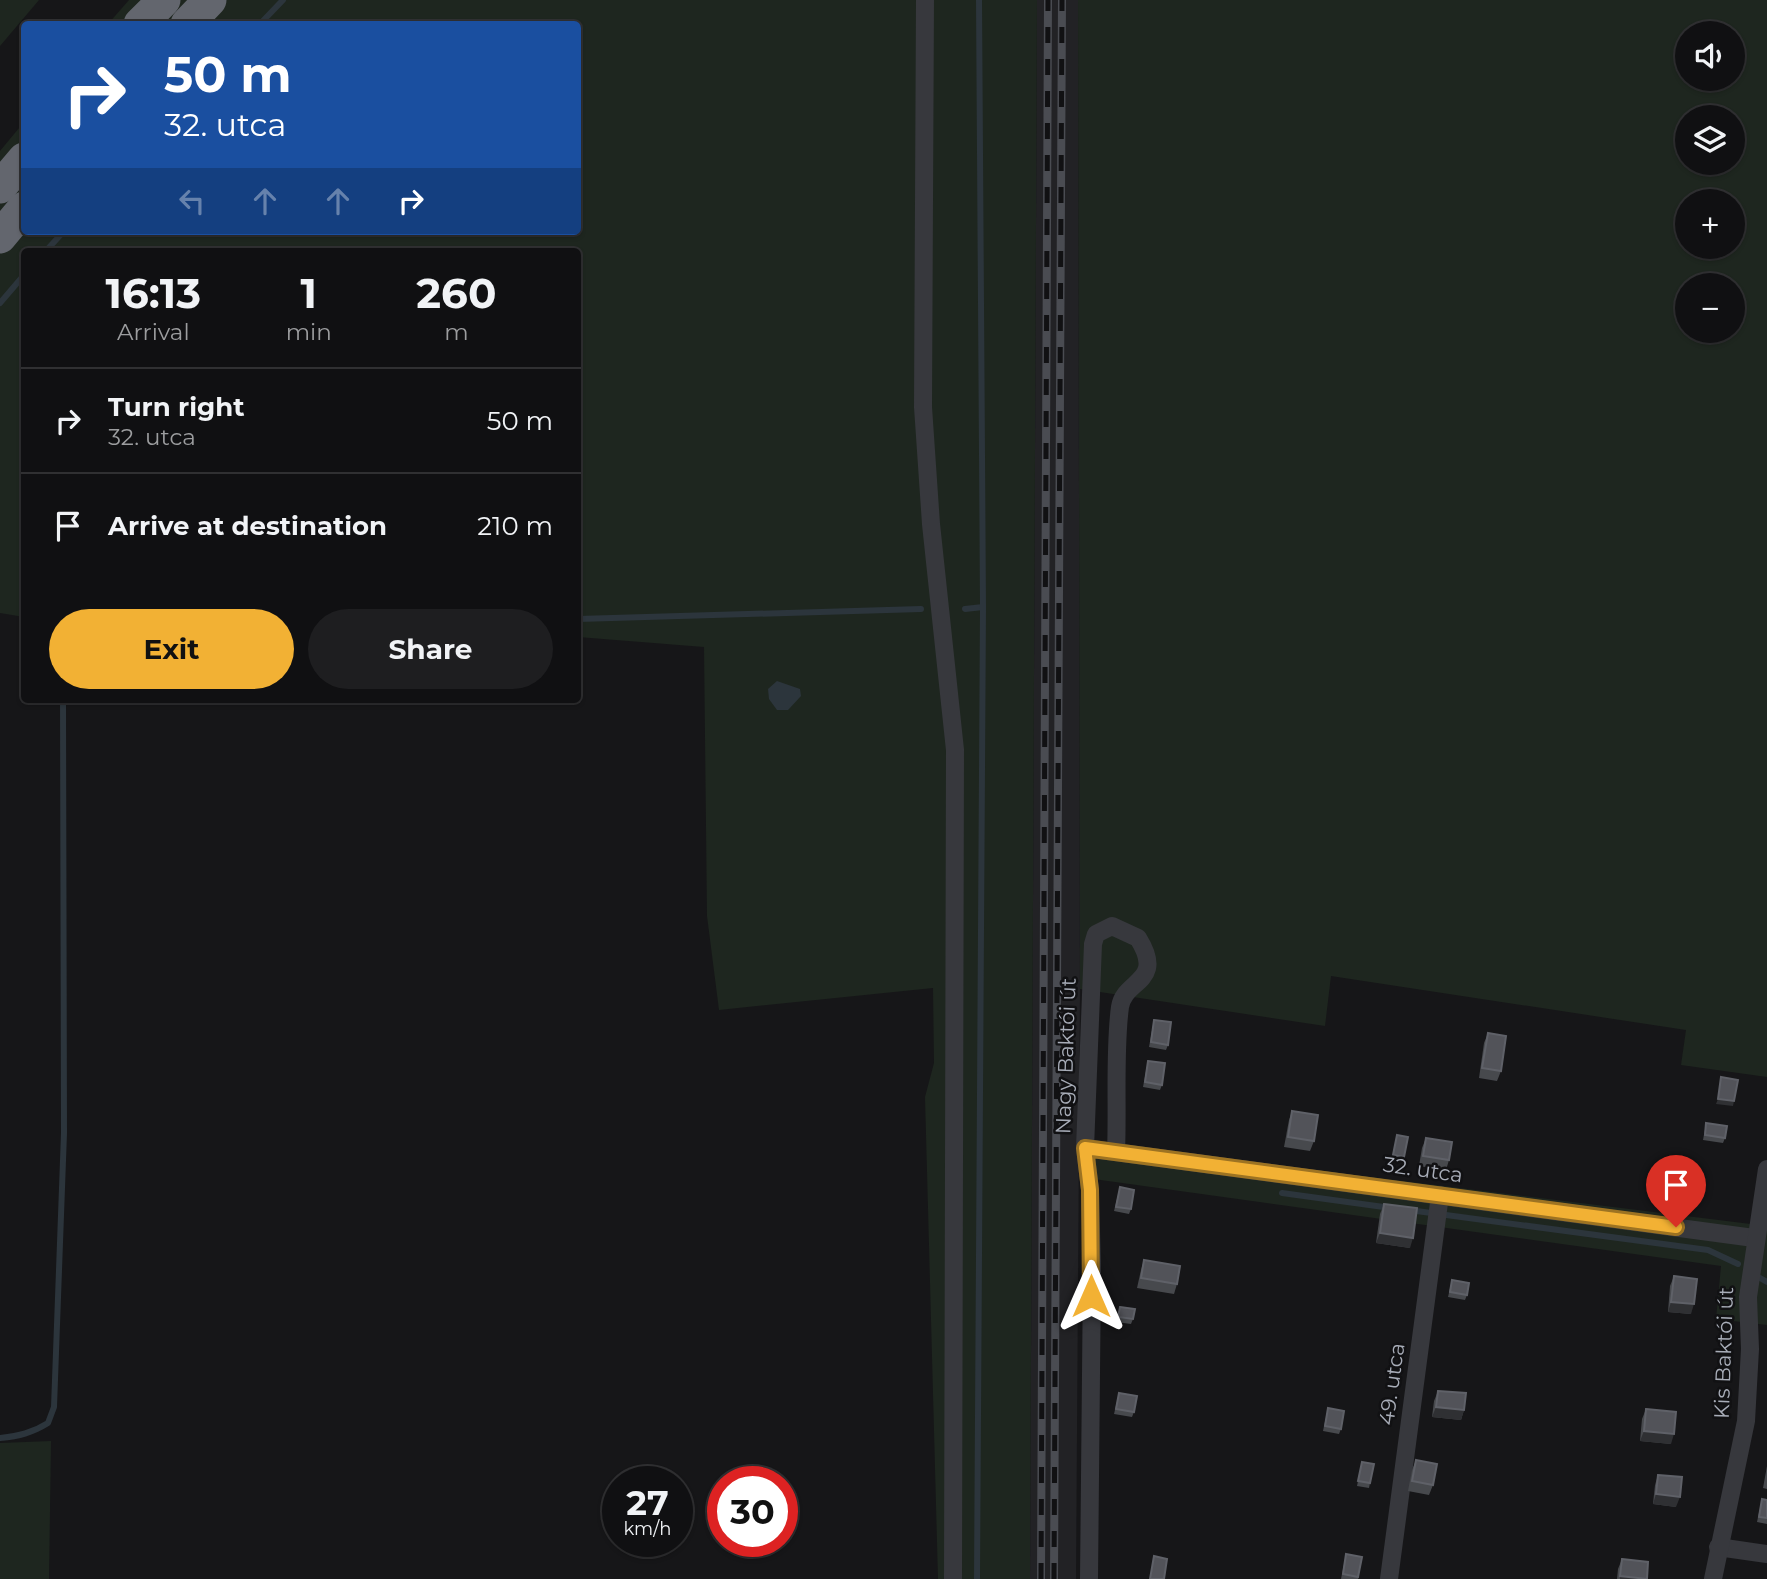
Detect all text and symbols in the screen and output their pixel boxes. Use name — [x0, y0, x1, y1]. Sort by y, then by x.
map controls — [1675, 21, 1745, 343]
button: sound — [1675, 21, 1745, 91]
text: 50 m — [164, 45, 292, 104]
icon: right — [49, 49, 140, 140]
text: 32. utca — [164, 105, 286, 144]
button: layers — [1675, 105, 1745, 175]
icon: left — [173, 182, 211, 220]
icon: ahead — [246, 182, 284, 220]
icon: ahead — [319, 182, 357, 220]
icon: right — [392, 182, 430, 220]
button: + — [1675, 189, 1745, 259]
text: 16:13 — [106, 267, 201, 319]
text: 1 — [300, 267, 317, 319]
text: 260 — [416, 267, 496, 319]
button: − — [1675, 273, 1745, 343]
text: Arrival — [117, 318, 190, 346]
text: min — [286, 318, 332, 346]
text: m — [444, 318, 469, 346]
text: Turn right — [108, 391, 244, 423]
icon: right — [49, 402, 87, 440]
text: 50 m — [487, 405, 553, 437]
text: 32. utca — [108, 423, 196, 451]
icon: arrive — [49, 507, 87, 545]
text: Arrive at destination — [108, 510, 387, 542]
text: 210 m — [477, 510, 553, 542]
button: Exit — [49, 609, 294, 689]
button: Share — [308, 609, 553, 689]
street label: Nagy Baktói út — [1050, 977, 1081, 1135]
street label: 32. utca — [1382, 1152, 1465, 1187]
pin — [1646, 1155, 1706, 1227]
icon: arrive — [1657, 1166, 1695, 1204]
position arrow — [1054, 1259, 1128, 1333]
street label: Kis Baktói út — [1709, 1286, 1738, 1419]
street label: 49. utca — [1373, 1341, 1410, 1427]
speed limit sign: 30 — [707, 1466, 798, 1557]
text: 27 — [626, 1481, 669, 1524]
text: km/h — [623, 1518, 672, 1540]

